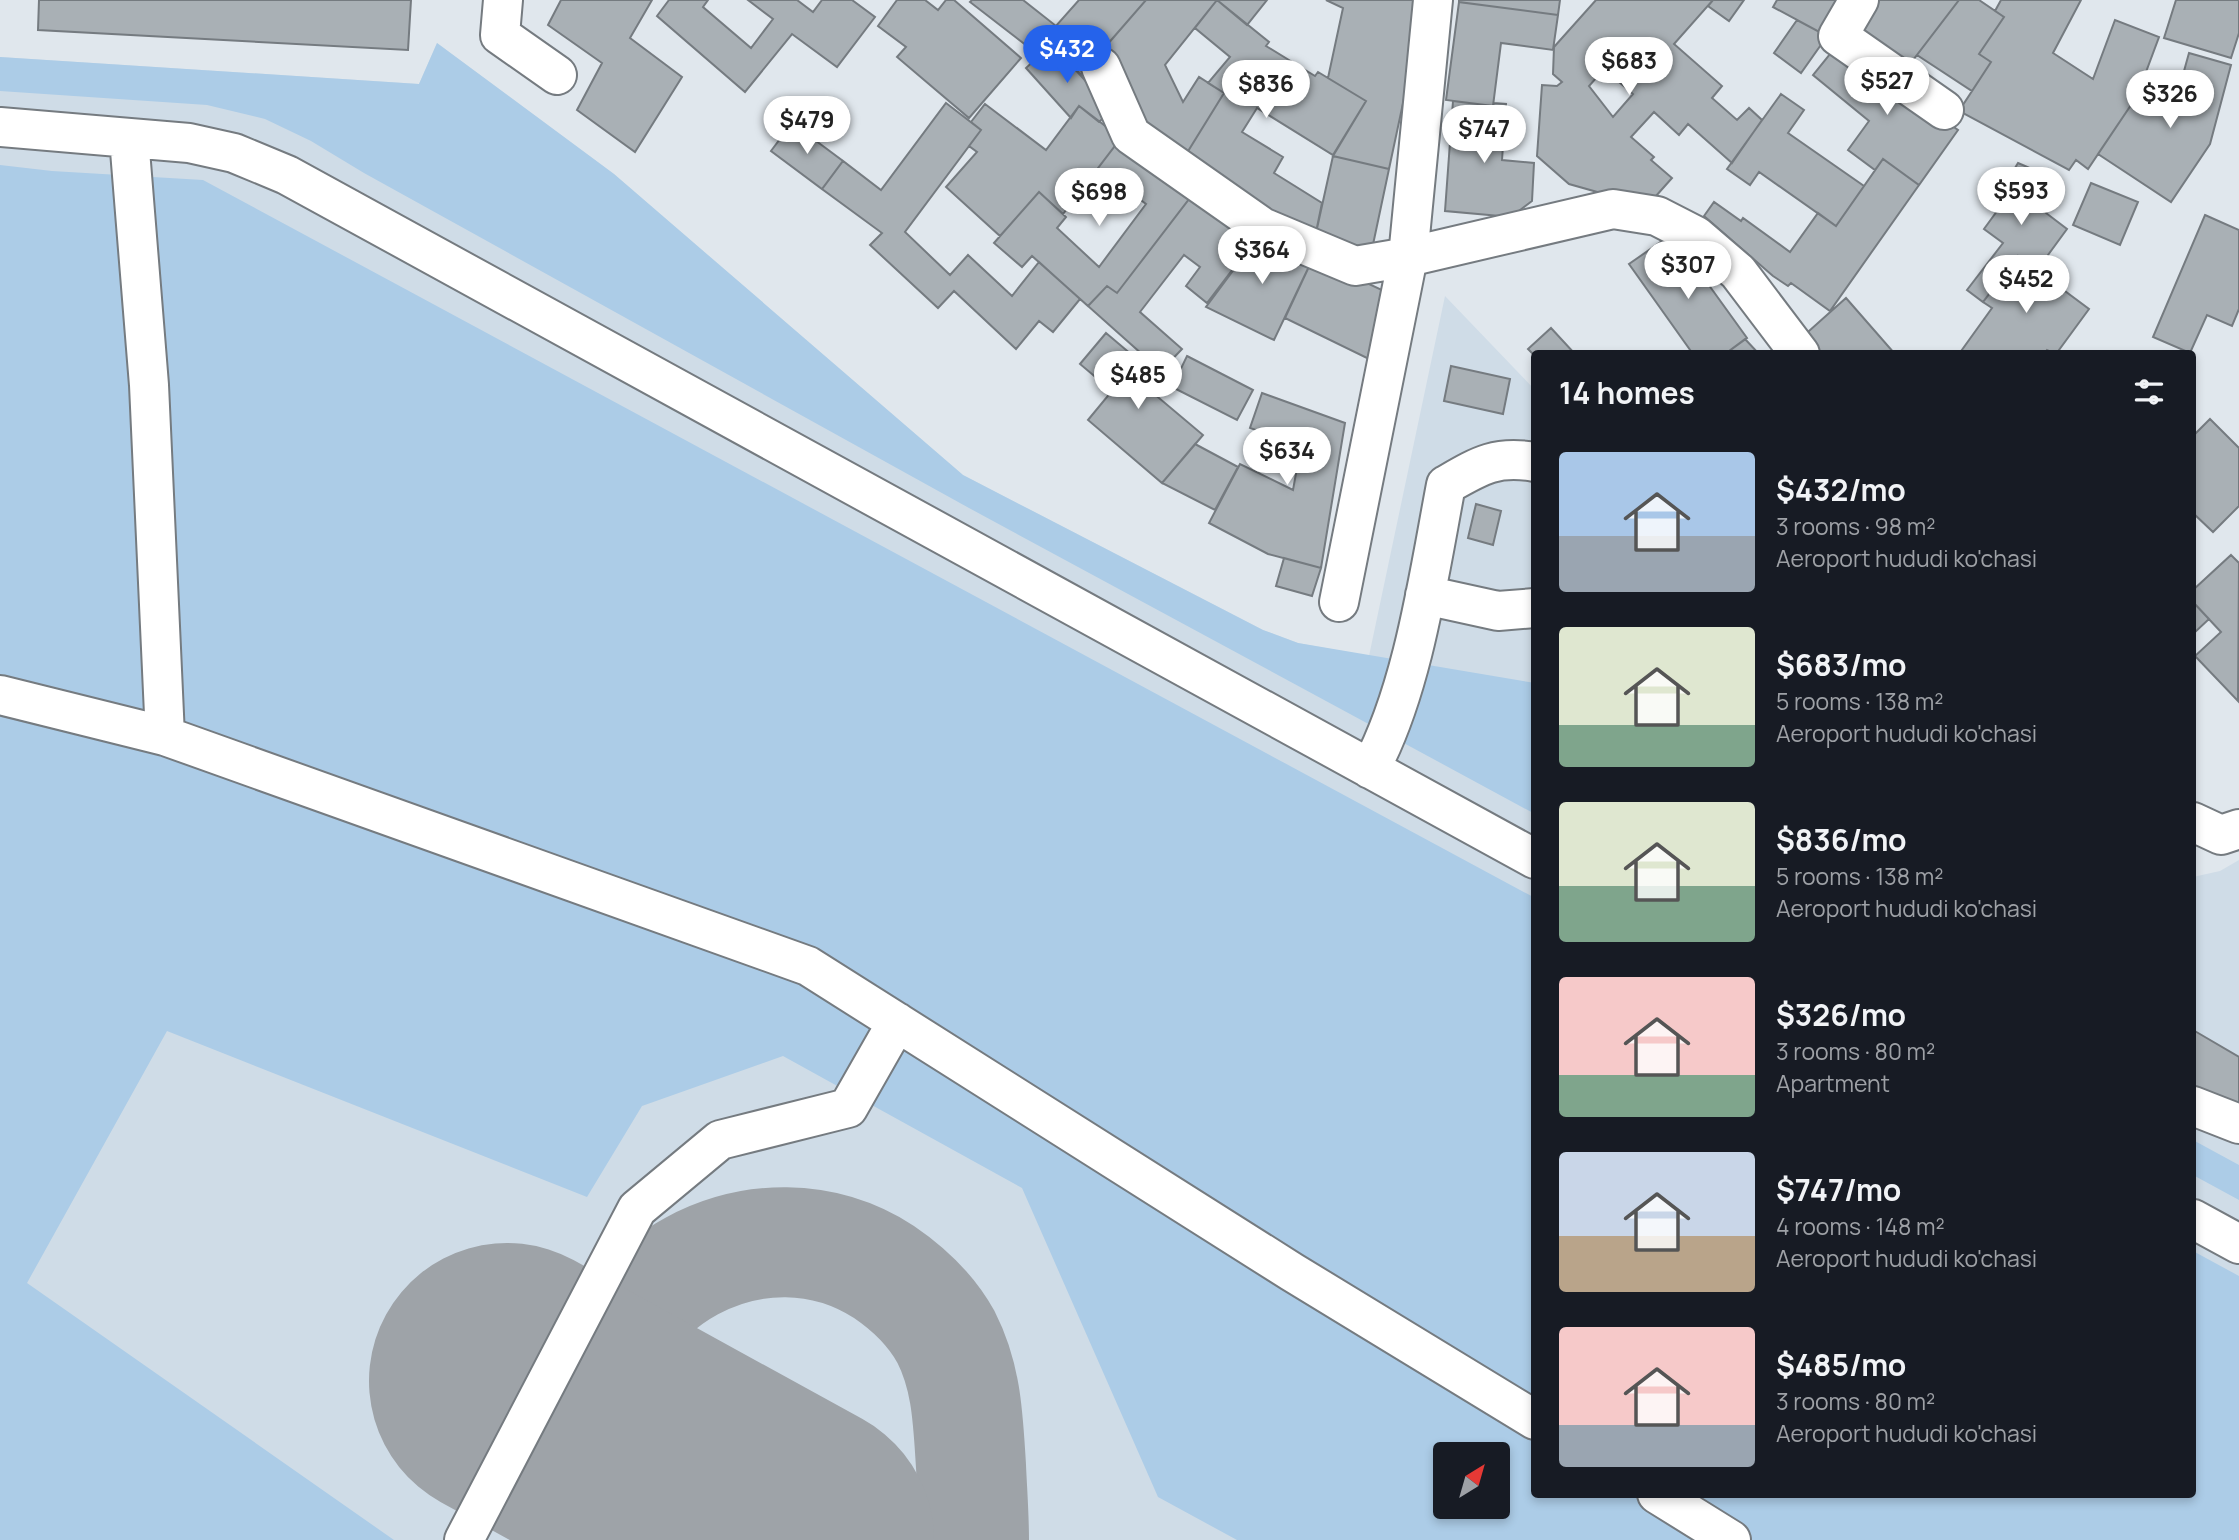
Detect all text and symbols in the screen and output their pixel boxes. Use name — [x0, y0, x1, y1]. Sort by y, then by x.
pin: $432 — [1026, 25, 1108, 85]
text: $432 — [1039, 32, 1095, 64]
pin: $683 — [1588, 38, 1670, 97]
text: $683 — [1601, 44, 1657, 76]
pin: $527 — [1846, 58, 1928, 117]
pin: $836 — [1225, 60, 1307, 120]
text: $527 — [1860, 64, 1914, 96]
text: $836 — [1238, 67, 1294, 99]
pin: $326 — [2129, 71, 2211, 130]
text: $326 — [2142, 77, 2198, 109]
pin: $479 — [766, 96, 848, 156]
text: $479 — [779, 103, 835, 135]
pin: $747 — [1443, 106, 1525, 165]
text: $747 — [1458, 112, 1510, 144]
pin: $698 — [1058, 168, 1140, 228]
pin: $593 — [1980, 168, 2062, 227]
text: $593 — [1993, 174, 2049, 206]
text: $698 — [1071, 175, 1127, 207]
pin: $364 — [1221, 226, 1303, 286]
text: $364 — [1234, 233, 1290, 265]
pin: $307 — [1647, 242, 1729, 301]
text: $307 — [1660, 248, 1716, 280]
pin: $452 — [1985, 256, 2067, 315]
text: $452 — [1998, 262, 2054, 294]
pin: $485 — [1097, 352, 1179, 411]
text: $485 — [1110, 358, 1166, 390]
text: 14 homes — [1559, 372, 1695, 413]
icon: filters — [2130, 373, 2168, 411]
pin: $634 — [1246, 428, 1328, 487]
text: $634 — [1259, 434, 1315, 466]
text: $432/mo — [1776, 469, 1906, 510]
icon: home — [1615, 480, 1699, 564]
text: 3 rooms · 98 m² — [1776, 510, 1936, 542]
text: Aeroport hududi ko'chasi — [1776, 542, 2037, 574]
text: $683/mo — [1776, 644, 1907, 685]
icon: home — [1615, 655, 1699, 739]
text: 5 rooms · 138 m² — [1776, 685, 1943, 717]
text: Aeroport hududi ko'chasi — [1776, 717, 2037, 749]
text: $836/mo — [1776, 819, 1907, 860]
icon: home — [1615, 830, 1699, 914]
text: 5 rooms · 138 m² — [1776, 860, 1943, 892]
text: Aeroport hududi ko'chasi — [1776, 892, 2037, 924]
text: $326/mo — [1776, 994, 1906, 1035]
icon: home — [1615, 1005, 1699, 1089]
text: 3 rooms · 80 m² — [1776, 1035, 1935, 1067]
text: Apartment — [1776, 1067, 1890, 1099]
text: $747/mo — [1776, 1169, 1901, 1210]
icon: home — [1615, 1180, 1699, 1264]
text: 4 rooms · 148 m² — [1776, 1210, 1945, 1242]
text: Aeroport hududi ko'chasi — [1776, 1242, 2037, 1274]
text: $485/mo — [1776, 1344, 1906, 1385]
icon: home — [1615, 1355, 1699, 1439]
text: 3 rooms · 80 m² — [1776, 1385, 1935, 1417]
text: Aeroport hududi ko'chasi — [1776, 1417, 2037, 1449]
north arrow — [1433, 1442, 1510, 1519]
map controls — [1433, 1442, 1510, 1519]

